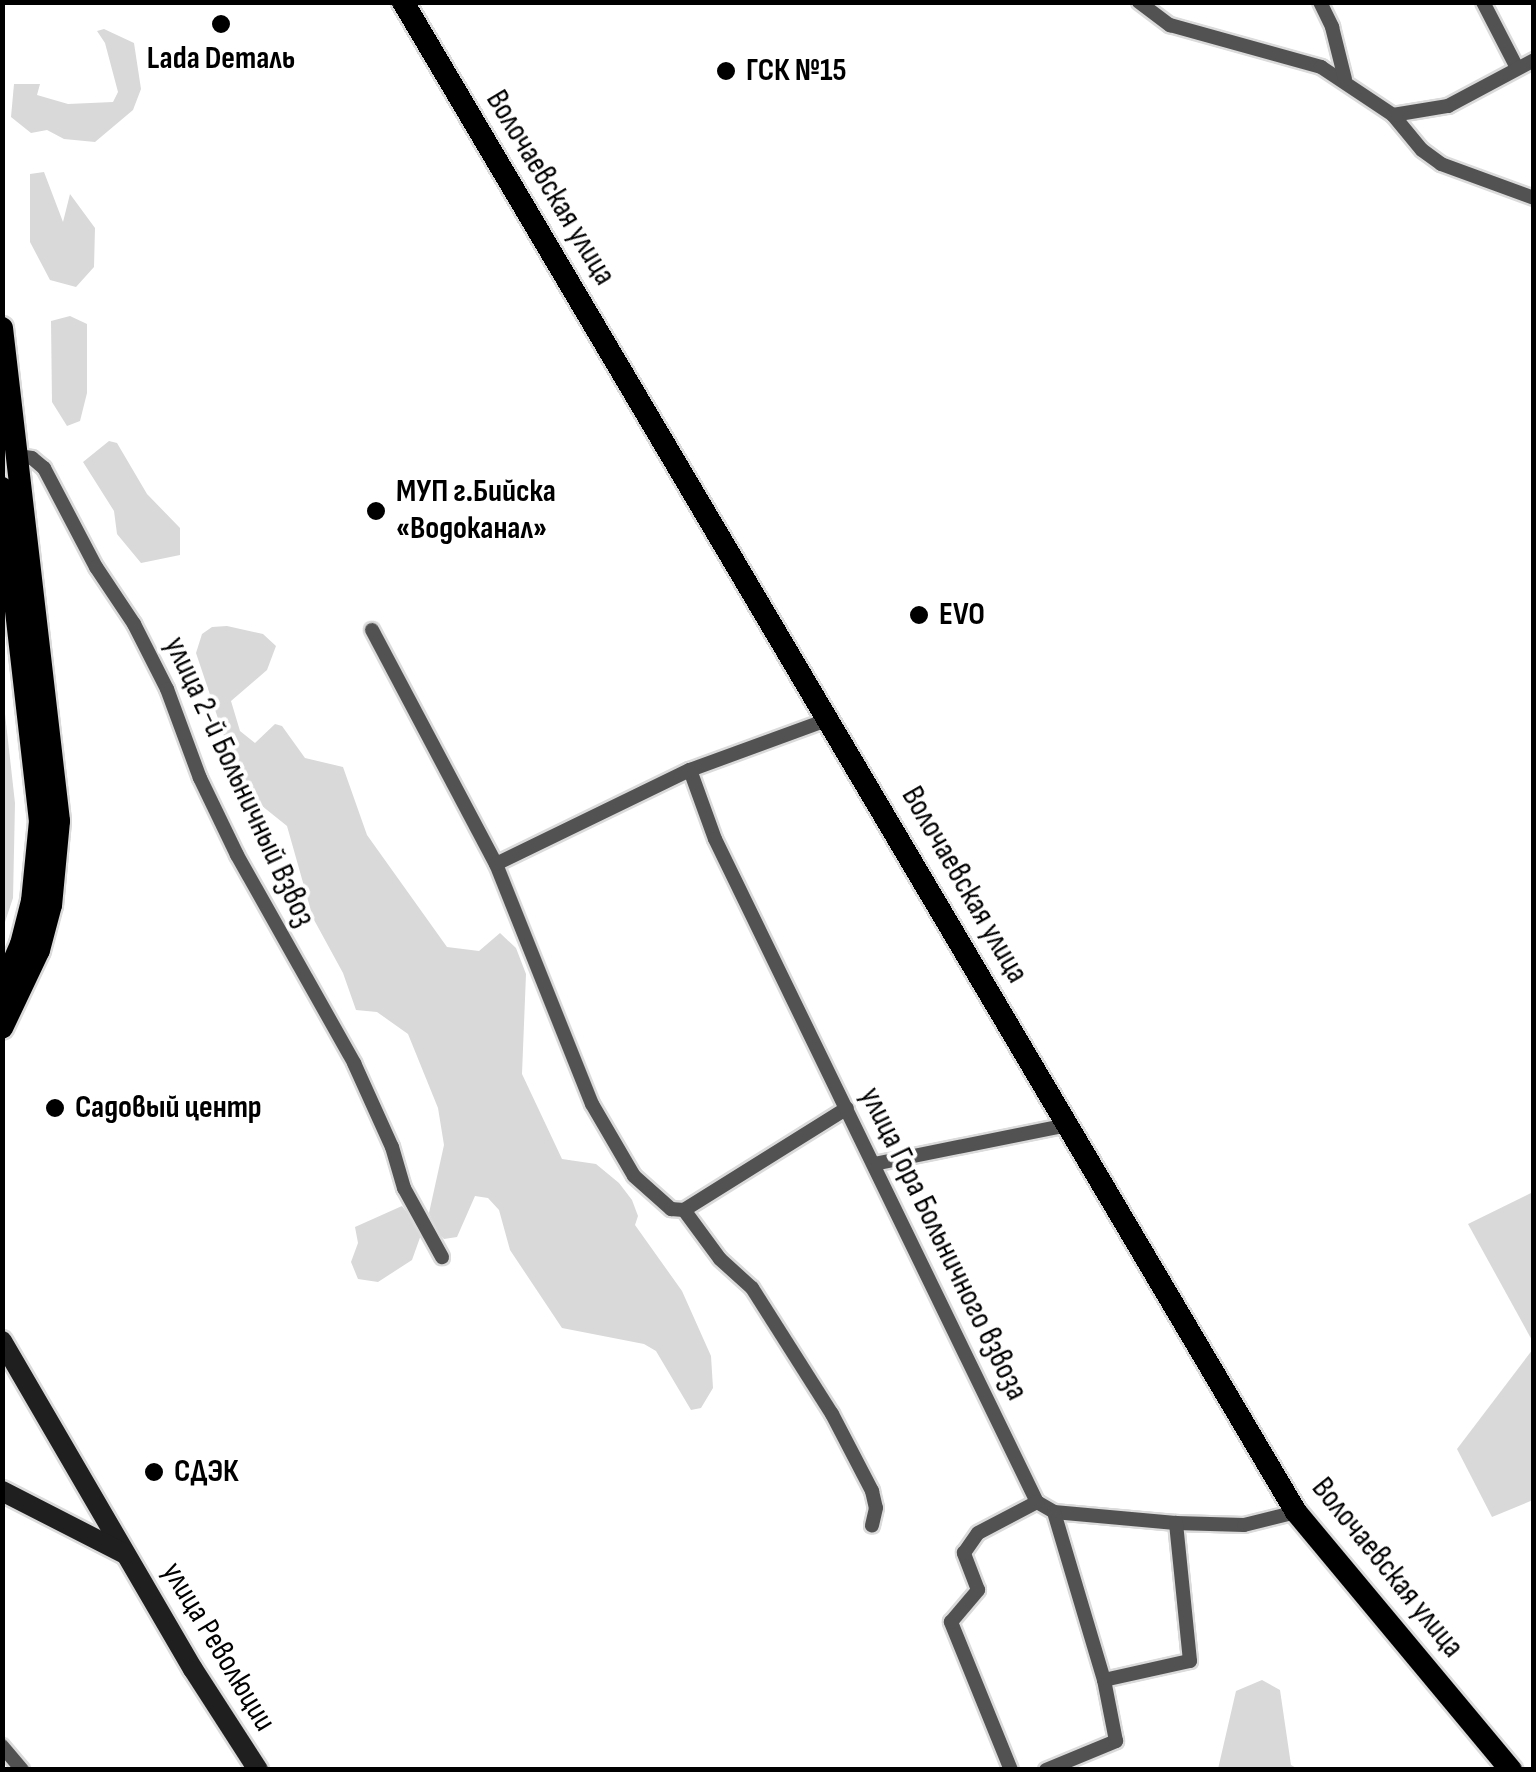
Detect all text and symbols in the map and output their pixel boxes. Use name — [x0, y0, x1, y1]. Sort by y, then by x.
marker: Lada Dеталь — [210, 13, 232, 35]
place label: Lada Dеталь — [147, 40, 295, 78]
place label: ГСК №15 — [746, 52, 847, 90]
marker: ГСК №15 — [715, 60, 737, 82]
street label: Волочаевская улица — [477, 84, 623, 292]
place label: МУП г.Бийска «Водоканал» — [396, 474, 556, 549]
marker: МУП г.Бийска «Водоканал» — [365, 500, 387, 522]
place label: EVO — [939, 596, 985, 634]
marker: EVO — [908, 604, 930, 626]
street label: улица 2-й Больничный Взвоз — [155, 631, 323, 933]
street label: Волочаевская улица — [892, 780, 1036, 990]
street label: улица Гора Больничного взвоза — [851, 1081, 1035, 1407]
place label: Садовый центр — [75, 1089, 262, 1127]
marker: Садовый центр — [44, 1097, 66, 1119]
place label: СДЭК — [174, 1453, 239, 1491]
marker: СДЭК — [143, 1461, 165, 1483]
street label: Волочаевская улица — [1303, 1470, 1471, 1666]
street label: улица Революции — [153, 1556, 283, 1738]

